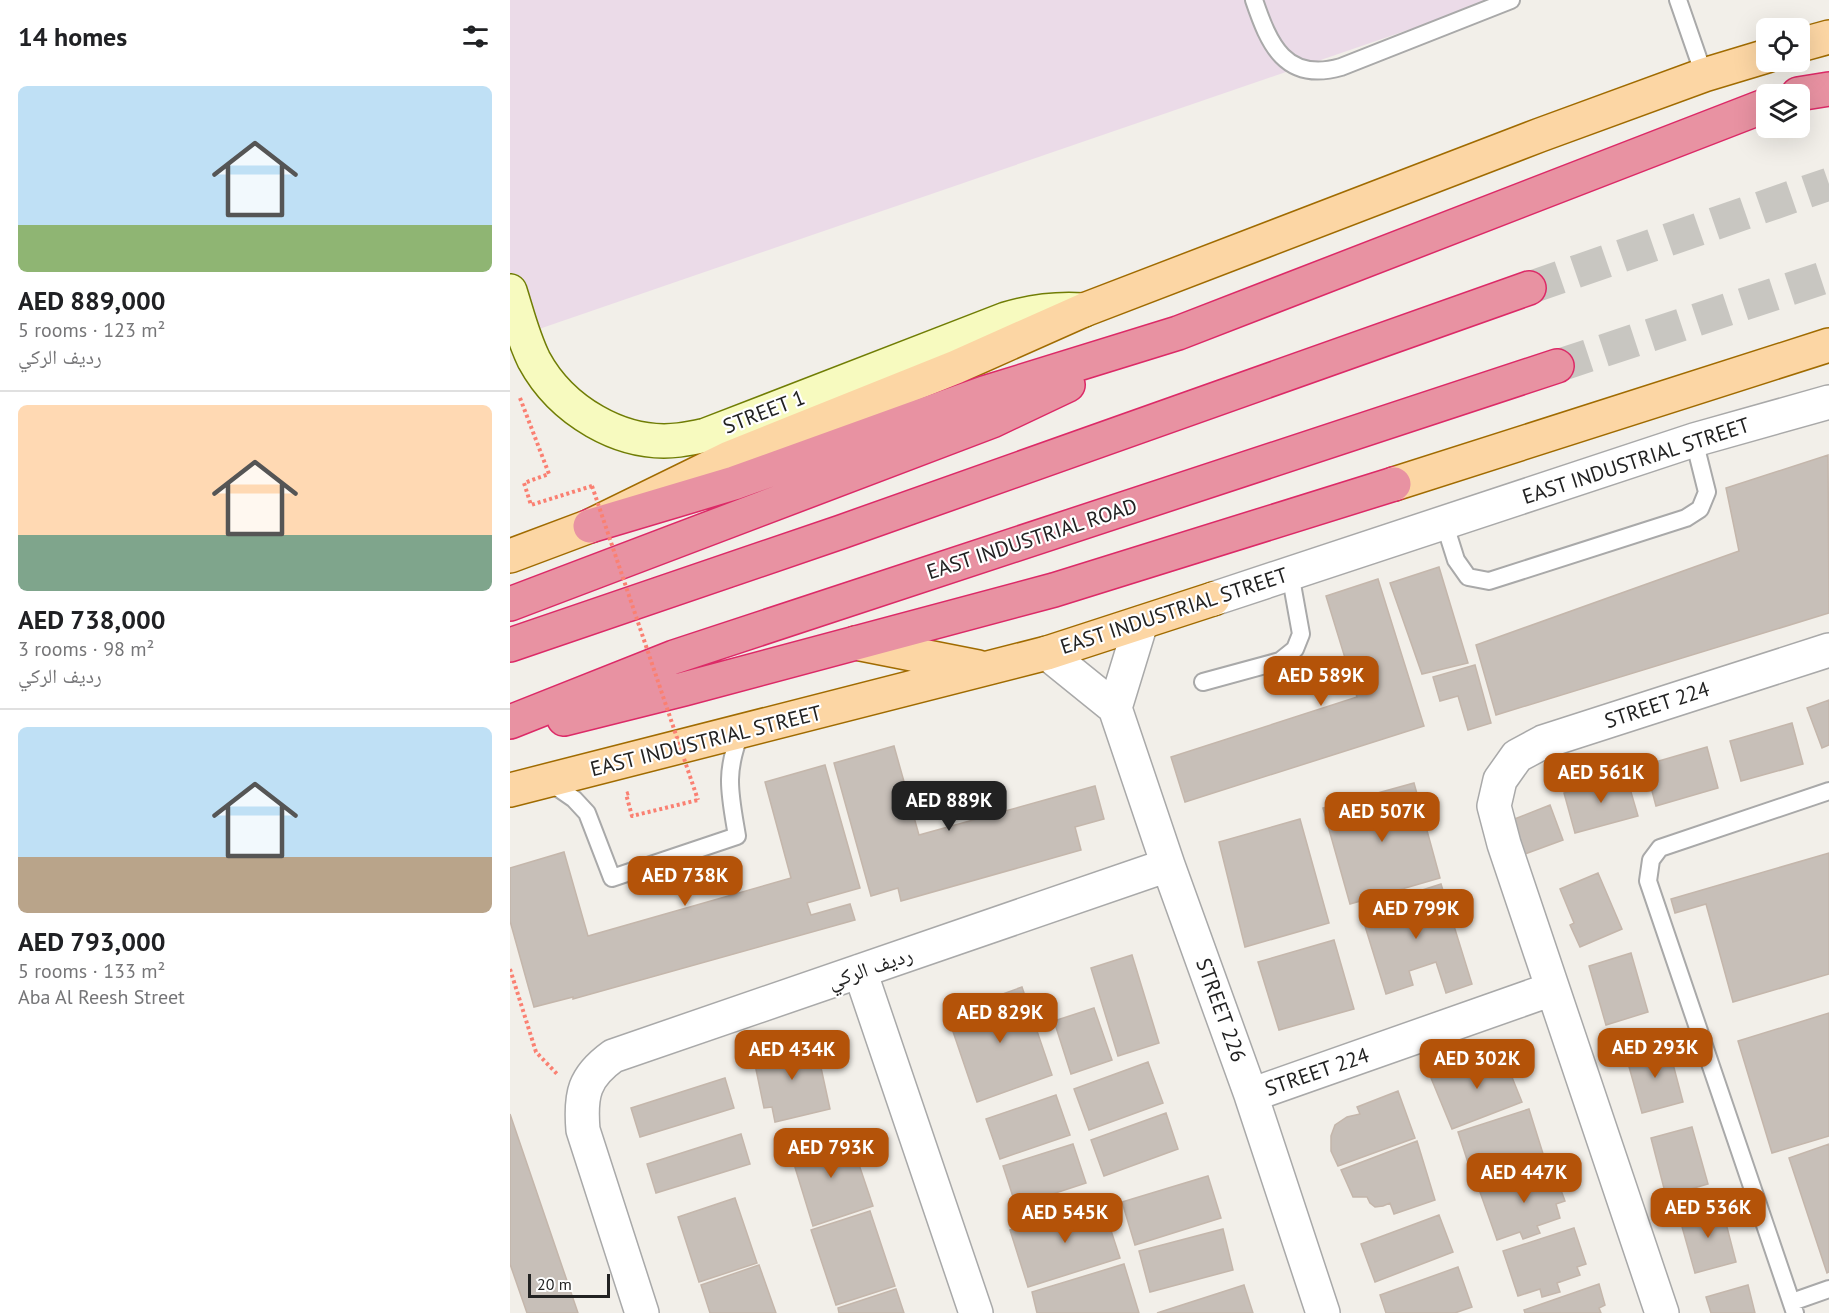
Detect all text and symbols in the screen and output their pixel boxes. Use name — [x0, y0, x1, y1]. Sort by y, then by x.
map controls — [1756, 18, 1810, 138]
button: locate — [1756, 18, 1810, 72]
text: 14 homes — [18, 20, 127, 53]
icon: filters — [459, 20, 492, 53]
button: layers — [1756, 84, 1810, 138]
icon: home — [201, 125, 309, 233]
text: AED 889,000 — [18, 284, 165, 317]
text: 5 rooms · 123 m² — [18, 317, 165, 343]
text: رديف الركي — [18, 344, 102, 370]
street label: STREET 1 — [719, 384, 809, 439]
street label: EAST INDUSTRIAL STREET — [1519, 411, 1753, 510]
icon: home — [201, 444, 309, 552]
street label: EAST INDUSTRIAL ROAD — [923, 492, 1140, 585]
street label: EAST INDUSTRIAL STREET — [1057, 561, 1291, 660]
text: AED 738,000 — [18, 603, 165, 636]
text: 3 rooms · 98 m² — [18, 636, 154, 662]
pin: AED 589K — [1259, 656, 1383, 707]
text: AED 589K — [1278, 662, 1364, 688]
text: رديف الركي — [18, 663, 102, 689]
street label: STREET 224 — [1601, 675, 1713, 734]
street label: EAST INDUSTRIAL STREET — [587, 699, 825, 782]
pin: AED 561K — [1539, 753, 1663, 804]
text: AED 561K — [1558, 759, 1644, 785]
icon: home — [201, 766, 309, 874]
pin: AED 889K — [887, 781, 1011, 832]
text: AED 889K — [906, 787, 992, 813]
pin: AED 507K — [1320, 792, 1444, 843]
text: AED 507K — [1339, 798, 1425, 824]
pin: AED 738K — [623, 856, 747, 907]
text: AED 738K — [642, 862, 728, 888]
pin: AED 799K — [1354, 889, 1478, 940]
text: AED 799K — [1373, 895, 1459, 921]
text: AED 793,000 — [18, 925, 165, 958]
street label: رديف الركي — [824, 940, 917, 998]
street label: STREET 226 — [1190, 954, 1253, 1065]
text: 5 rooms · 133 m² — [18, 958, 165, 984]
text: Aba Al Reesh Street — [18, 984, 185, 1010]
pin: AED 829K — [938, 993, 1062, 1044]
text: AED 829K — [957, 999, 1043, 1025]
pin: AED 293K — [1593, 1028, 1717, 1079]
pin: AED 434K — [730, 1030, 854, 1081]
text: AED 293K — [1612, 1034, 1698, 1060]
text: AED 434K — [749, 1036, 835, 1062]
pin: AED 302K — [1415, 1039, 1539, 1090]
street label: STREET 224 — [1261, 1041, 1373, 1102]
text: AED 302K — [1434, 1045, 1520, 1071]
pin: AED 793K — [769, 1128, 893, 1179]
text: AED 793K — [788, 1134, 874, 1160]
pin: AED 447K — [1462, 1153, 1586, 1204]
text: AED 447K — [1481, 1159, 1567, 1185]
pin: AED 536K — [1646, 1188, 1770, 1239]
pin: AED 545K — [1003, 1193, 1127, 1244]
text: AED 536K — [1665, 1194, 1751, 1220]
text: AED 545K — [1022, 1199, 1108, 1225]
scale bar — [528, 1271, 610, 1298]
text: 20 m — [537, 1274, 572, 1294]

